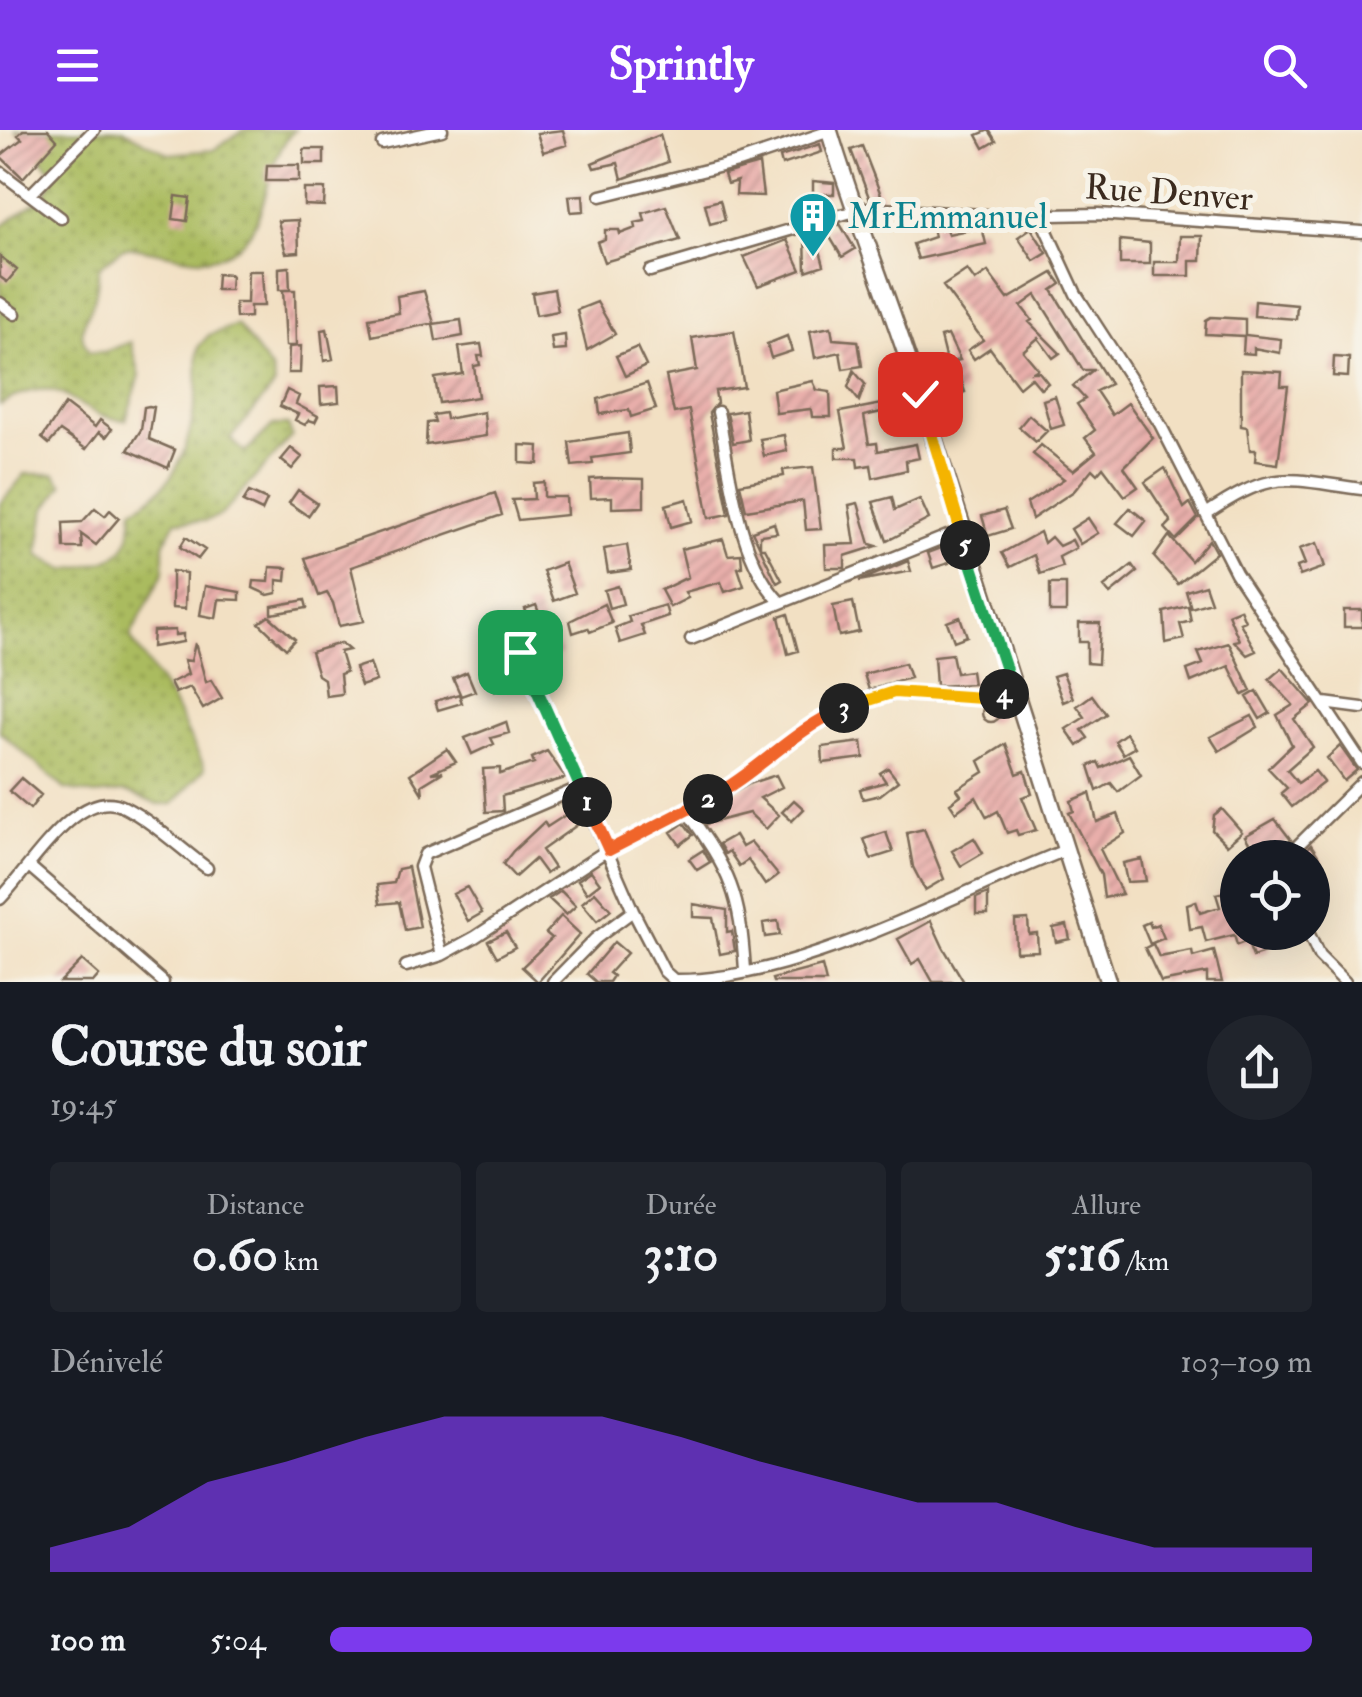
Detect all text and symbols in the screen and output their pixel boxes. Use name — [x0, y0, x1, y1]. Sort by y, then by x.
text: Sprintly — [608, 37, 754, 93]
icon: menu — [50, 38, 105, 93]
icon: search — [1257, 38, 1312, 93]
street label: Rue Denver — [1084, 165, 1254, 221]
building icon: MrEmmanuel — [787, 190, 839, 258]
place label: MrEmmanuel — [848, 195, 1048, 239]
pin — [878, 352, 963, 437]
icon: check — [893, 367, 948, 422]
pin: 5 — [940, 520, 990, 570]
text: 5 — [959, 527, 971, 562]
pin — [478, 610, 563, 695]
icon: arrive — [493, 625, 548, 680]
pin: 4 — [979, 669, 1029, 719]
text: 4 — [996, 676, 1012, 711]
pin: 3 — [819, 683, 869, 733]
text: 3 — [839, 690, 849, 725]
pin: 2 — [683, 774, 733, 824]
pin: 1 — [562, 777, 612, 827]
text: 2 — [701, 781, 715, 816]
text: 1 — [582, 784, 592, 819]
map controls — [1220, 840, 1330, 950]
button: locate — [1220, 840, 1330, 950]
text: Course du soir — [50, 1013, 367, 1082]
button: share — [1207, 1015, 1312, 1120]
text: 19:45 — [50, 1085, 117, 1125]
text: Distance — [206, 1188, 304, 1223]
text: Durée — [645, 1188, 717, 1223]
text: Allure — [1072, 1188, 1141, 1223]
text: 0.60 — [192, 1223, 278, 1286]
text: 3:10 — [644, 1223, 718, 1286]
text: 5:16 — [1044, 1223, 1121, 1286]
text: km — [278, 1244, 319, 1279]
text: /km — [1121, 1244, 1169, 1279]
text: Dénivelé — [50, 1342, 163, 1382]
text: 103–109 m — [1180, 1342, 1312, 1382]
text: 100 m — [50, 1620, 126, 1660]
text: 5:04 — [210, 1620, 266, 1660]

